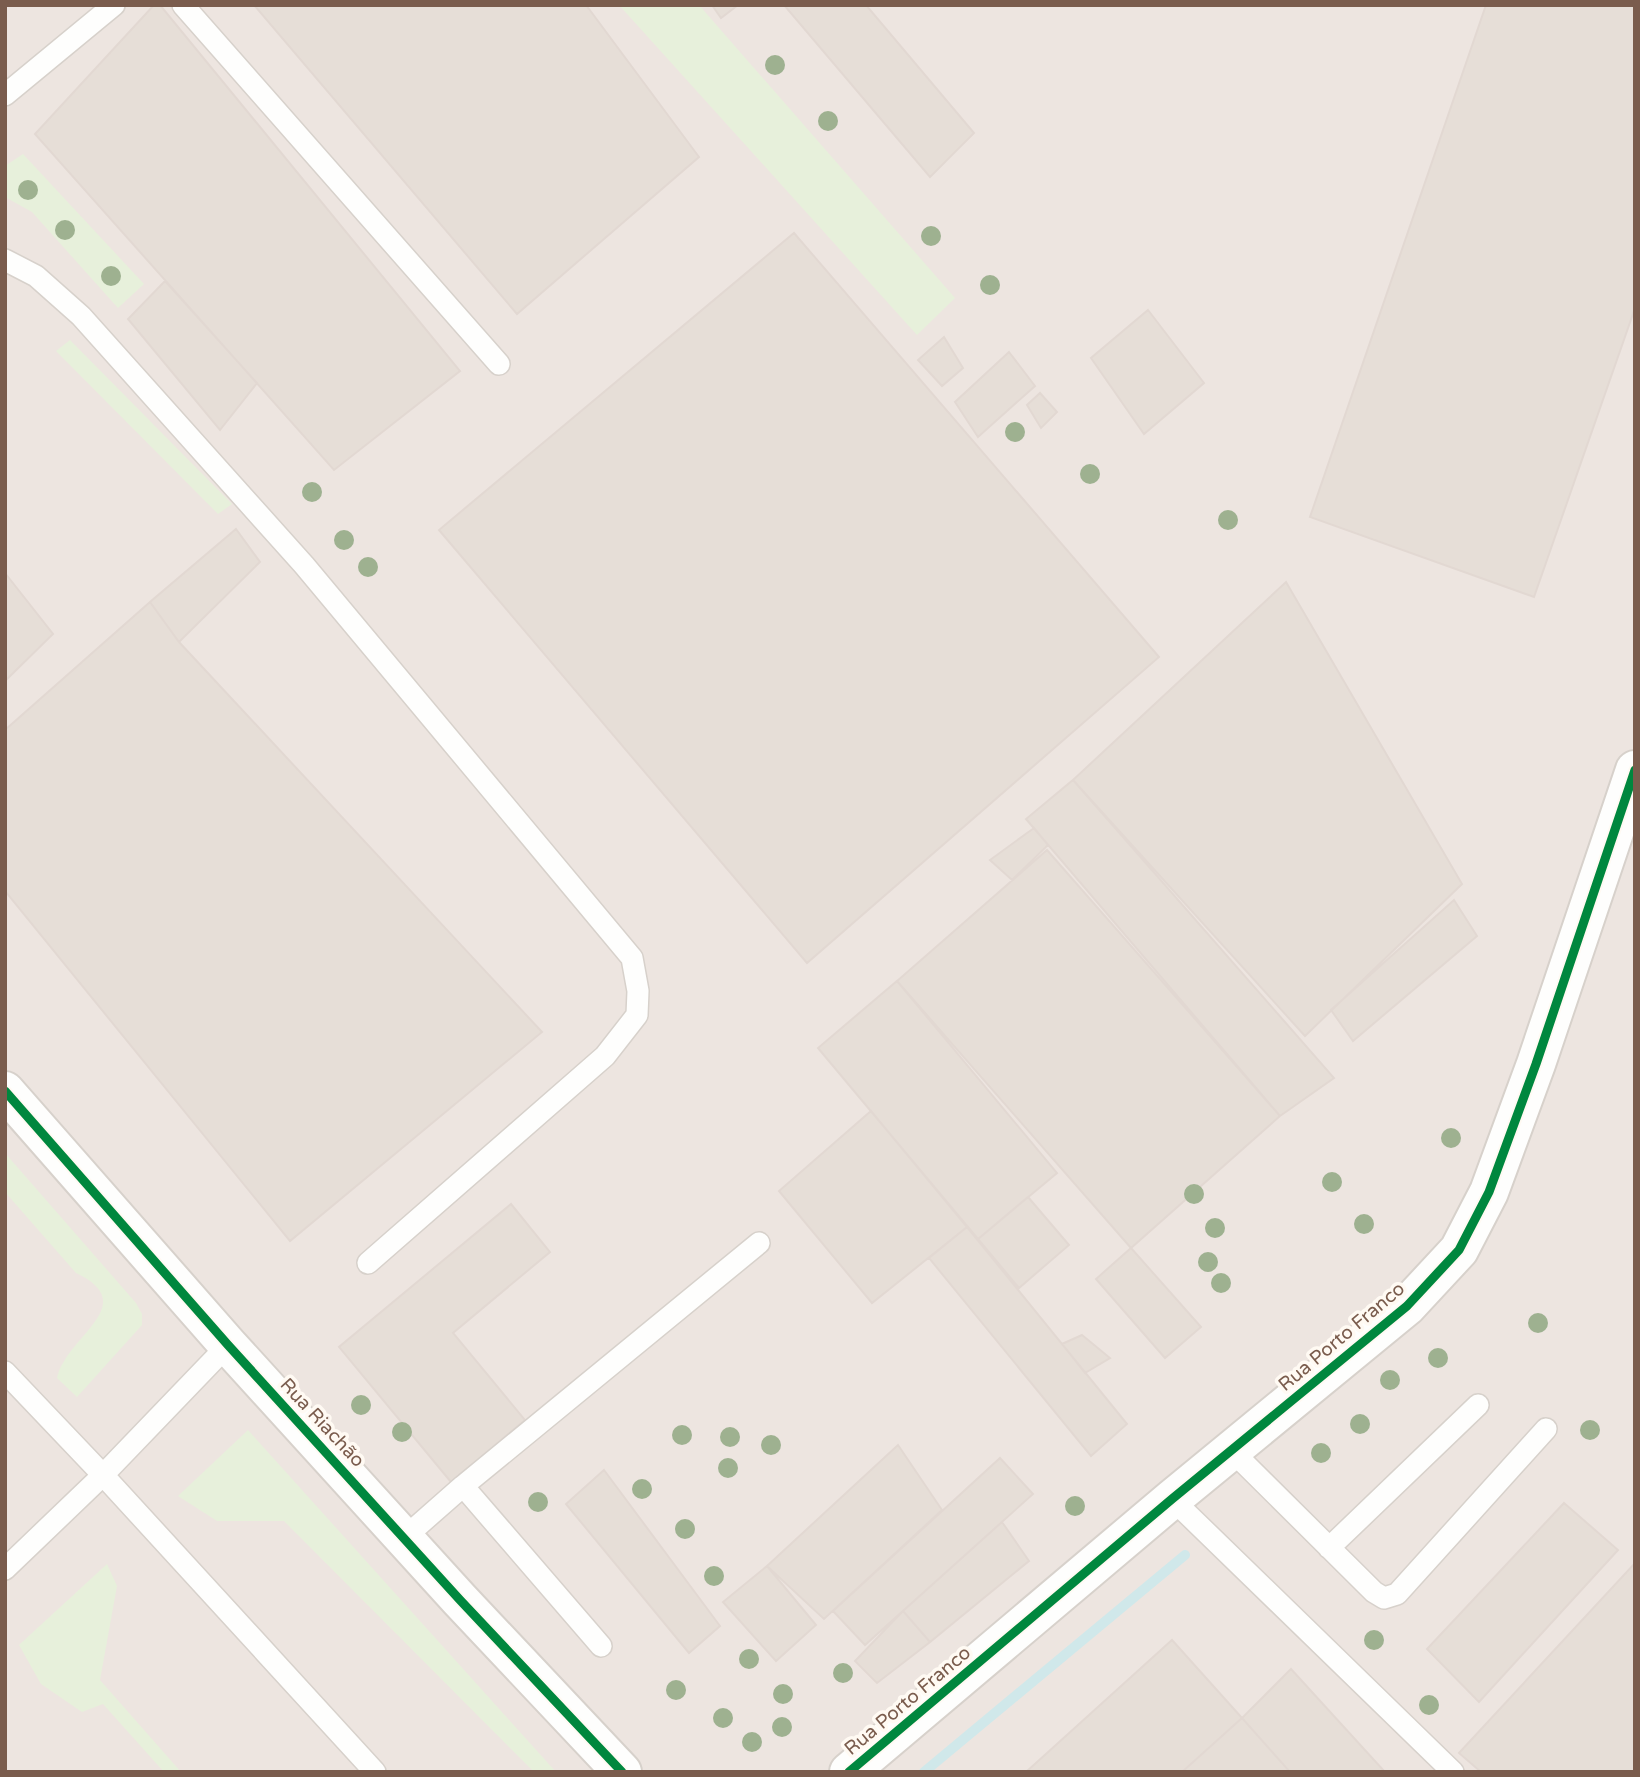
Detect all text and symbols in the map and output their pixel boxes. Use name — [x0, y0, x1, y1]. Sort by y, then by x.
street label: Rua Porto Franco — [1274, 1278, 1409, 1396]
street label: Rua Riachão — [275, 1374, 369, 1472]
street label: Rua Porto Franco — [840, 1642, 975, 1760]

